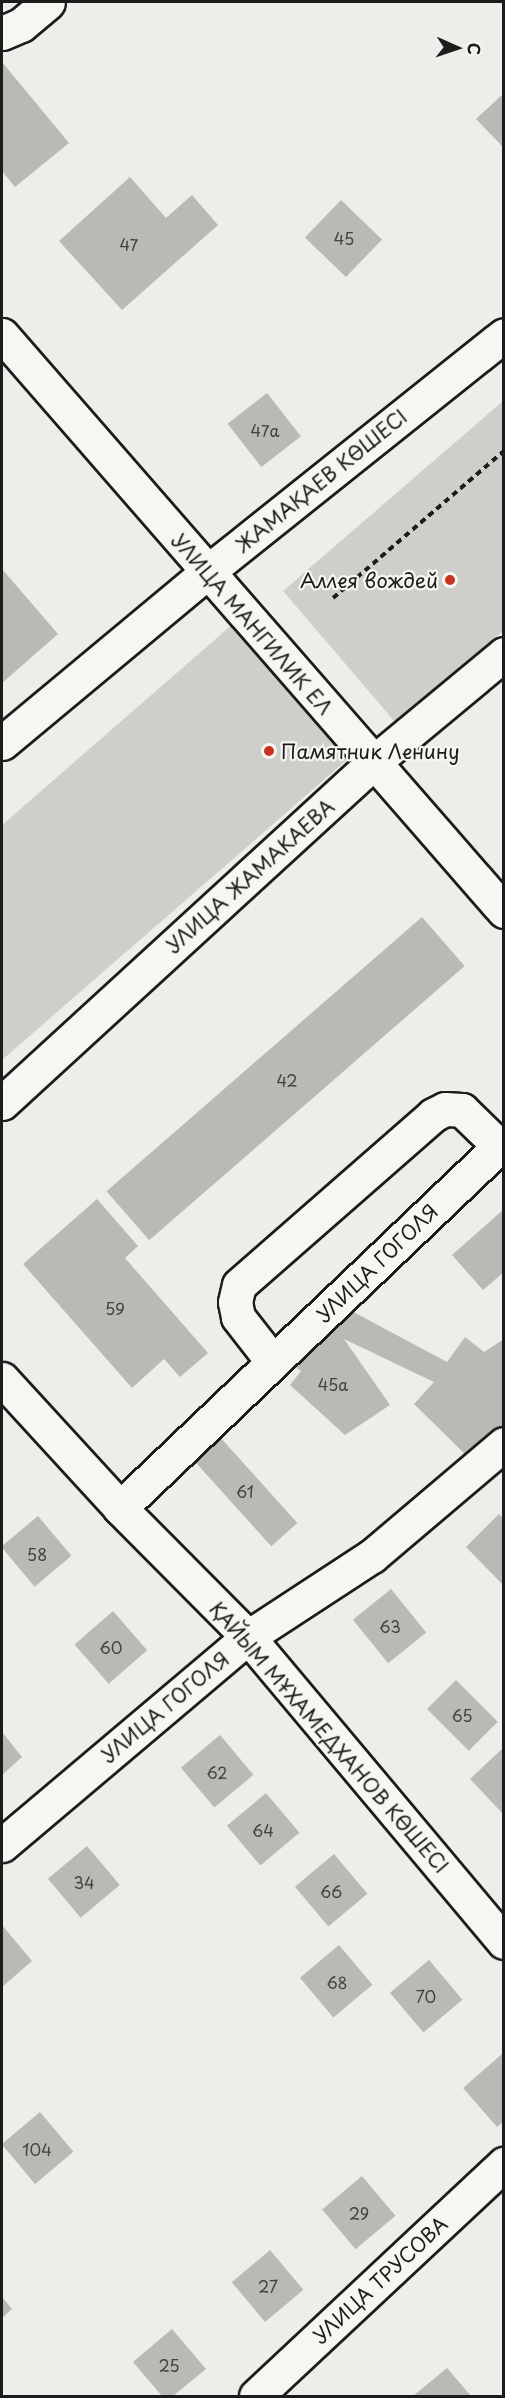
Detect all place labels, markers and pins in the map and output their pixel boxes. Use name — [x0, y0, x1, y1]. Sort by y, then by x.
place label: Аллея вождей — [299, 568, 438, 592]
marker: Аллея вождей — [443, 573, 457, 587]
place label: Памятник Ленину — [281, 739, 461, 763]
marker: Памятник Ленину — [262, 744, 276, 758]

